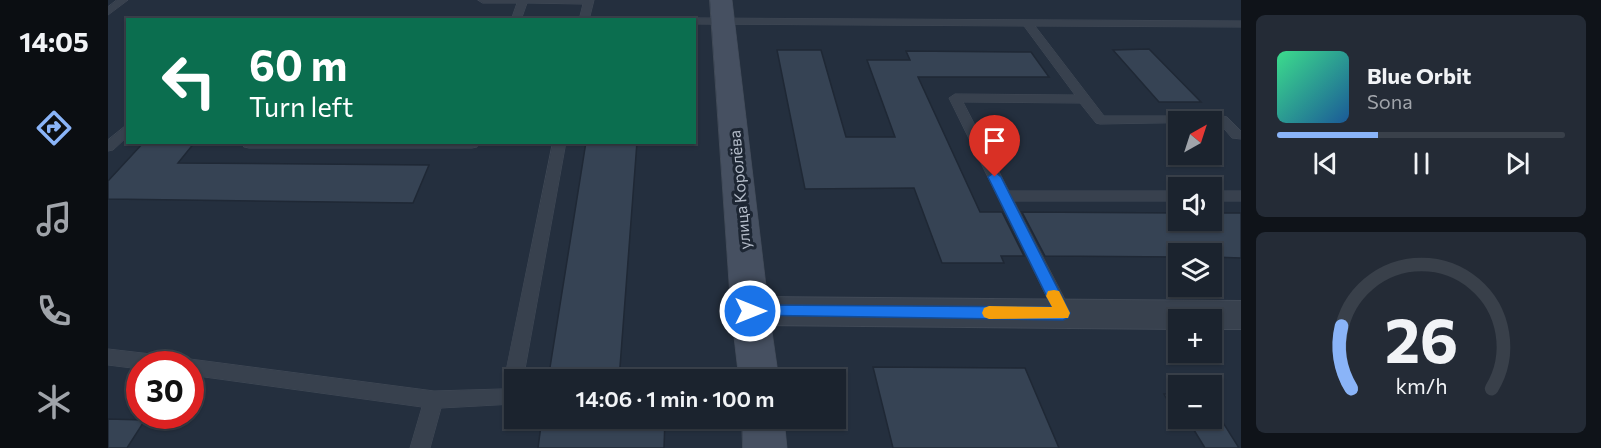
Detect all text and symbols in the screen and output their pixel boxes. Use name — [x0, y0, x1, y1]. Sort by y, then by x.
text: 14:05 — [19, 25, 89, 58]
text: 60 m — [249, 38, 348, 90]
icon: left — [150, 42, 228, 120]
text: Blue Orbit — [1367, 62, 1471, 89]
text: Sona — [1367, 89, 1413, 113]
text: Turn left — [249, 90, 353, 123]
icon: directions — [33, 107, 75, 149]
north arrow — [1168, 111, 1222, 165]
map controls — [1168, 111, 1222, 429]
pin — [969, 115, 1020, 177]
icon: arrive — [978, 124, 1011, 157]
street label: улица Королёва — [724, 129, 754, 251]
icon: previous — [1309, 147, 1342, 180]
icon: pause — [1405, 147, 1438, 180]
icon: next — [1501, 147, 1534, 180]
button: sound — [1168, 177, 1222, 231]
icon: music — [33, 198, 75, 240]
button: layers — [1168, 243, 1222, 297]
position arrow — [718, 279, 782, 343]
icon: phone — [33, 290, 75, 332]
text: 26 — [1384, 300, 1458, 376]
button: + — [1168, 309, 1222, 363]
speed limit sign: 30 — [126, 351, 204, 429]
text: km/h — [1395, 373, 1447, 399]
button: − — [1168, 375, 1222, 429]
icon: climate — [33, 381, 75, 423]
text: 14:06 · 1 min · 100 m — [576, 385, 774, 412]

